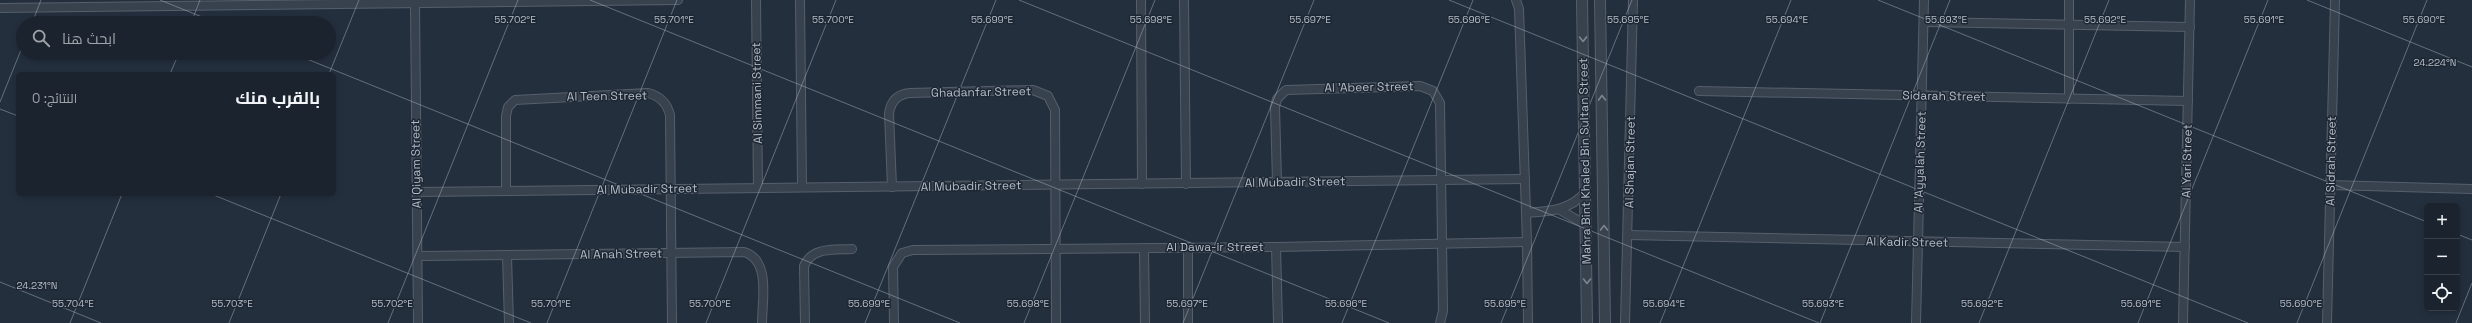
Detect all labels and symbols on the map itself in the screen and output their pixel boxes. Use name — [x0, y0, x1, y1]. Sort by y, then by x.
text: 55.702°E — [494, 13, 536, 26]
text: 55.701°E — [654, 13, 694, 26]
text: 55.700°E — [812, 13, 854, 26]
text: 55.699°E — [971, 13, 1013, 26]
text: 55.698°E — [1130, 13, 1173, 26]
text: 55.697°E — [1289, 13, 1331, 26]
text: 55.696°E — [1448, 13, 1490, 26]
text: 55.695°E — [1607, 13, 1649, 26]
text: 55.694°E — [1766, 13, 1809, 26]
text: 55.693°E — [1925, 13, 1967, 26]
text: 55.692°E — [2084, 13, 2126, 26]
text: 55.691°E — [2244, 13, 2285, 26]
text: 55.690°E — [2403, 13, 2446, 26]
one-way arrow — [1579, 36, 1587, 42]
street label: Al Simmani Street — [748, 42, 766, 144]
text: 24.224°N — [2414, 56, 2456, 69]
street label: Mahra Bint Khaled Bin Sultan Street — [1575, 58, 1595, 264]
street label: Al 'Abeer Street — [1324, 78, 1414, 96]
street label: Ghadanfar Street — [931, 83, 1031, 101]
street label: Al Teen Street — [567, 87, 647, 105]
street label: Sidarah Street — [1902, 87, 1986, 105]
one-way arrow — [1597, 95, 1606, 101]
street label: Al 'Ayyalah Street — [1910, 111, 1930, 213]
street label: Al Shajan Street — [1621, 116, 1639, 208]
street label: Al Sidrah Street — [2322, 116, 2340, 206]
street label: Al Qiyam Street — [407, 119, 425, 209]
street label: Al Yari Street — [2178, 124, 2196, 198]
street label: Al Mubadir Street — [1245, 173, 1345, 191]
street label: Al Mubadir Street — [921, 177, 1021, 195]
street label: Al Mubadir Street — [597, 180, 697, 198]
one-way arrow — [1600, 225, 1608, 231]
street label: Al Kadir Street — [1866, 233, 1948, 251]
street label: Al Dawa-ir Street — [1166, 239, 1264, 255]
street label: Al Anah Street — [580, 245, 662, 263]
one-way arrow — [1583, 278, 1591, 284]
text: 24.231°N — [16, 279, 58, 292]
text: 55.704°E — [52, 297, 94, 310]
text: 55.703°E — [211, 297, 253, 310]
text: 55.702°E — [371, 297, 413, 310]
text: 55.701°E — [531, 297, 571, 310]
text: 55.700°E — [689, 297, 731, 310]
text: 55.699°E — [848, 297, 890, 310]
text: 55.698°E — [1007, 297, 1050, 310]
text: 55.697°E — [1166, 297, 1208, 310]
text: 55.696°E — [1325, 297, 1367, 310]
text: 55.695°E — [1484, 297, 1526, 310]
text: 55.694°E — [1643, 297, 1686, 310]
text: 55.693°E — [1802, 297, 1844, 310]
text: 55.692°E — [1961, 297, 2003, 310]
text: 55.691°E — [2121, 297, 2162, 310]
text: 55.690°E — [2280, 297, 2323, 310]

